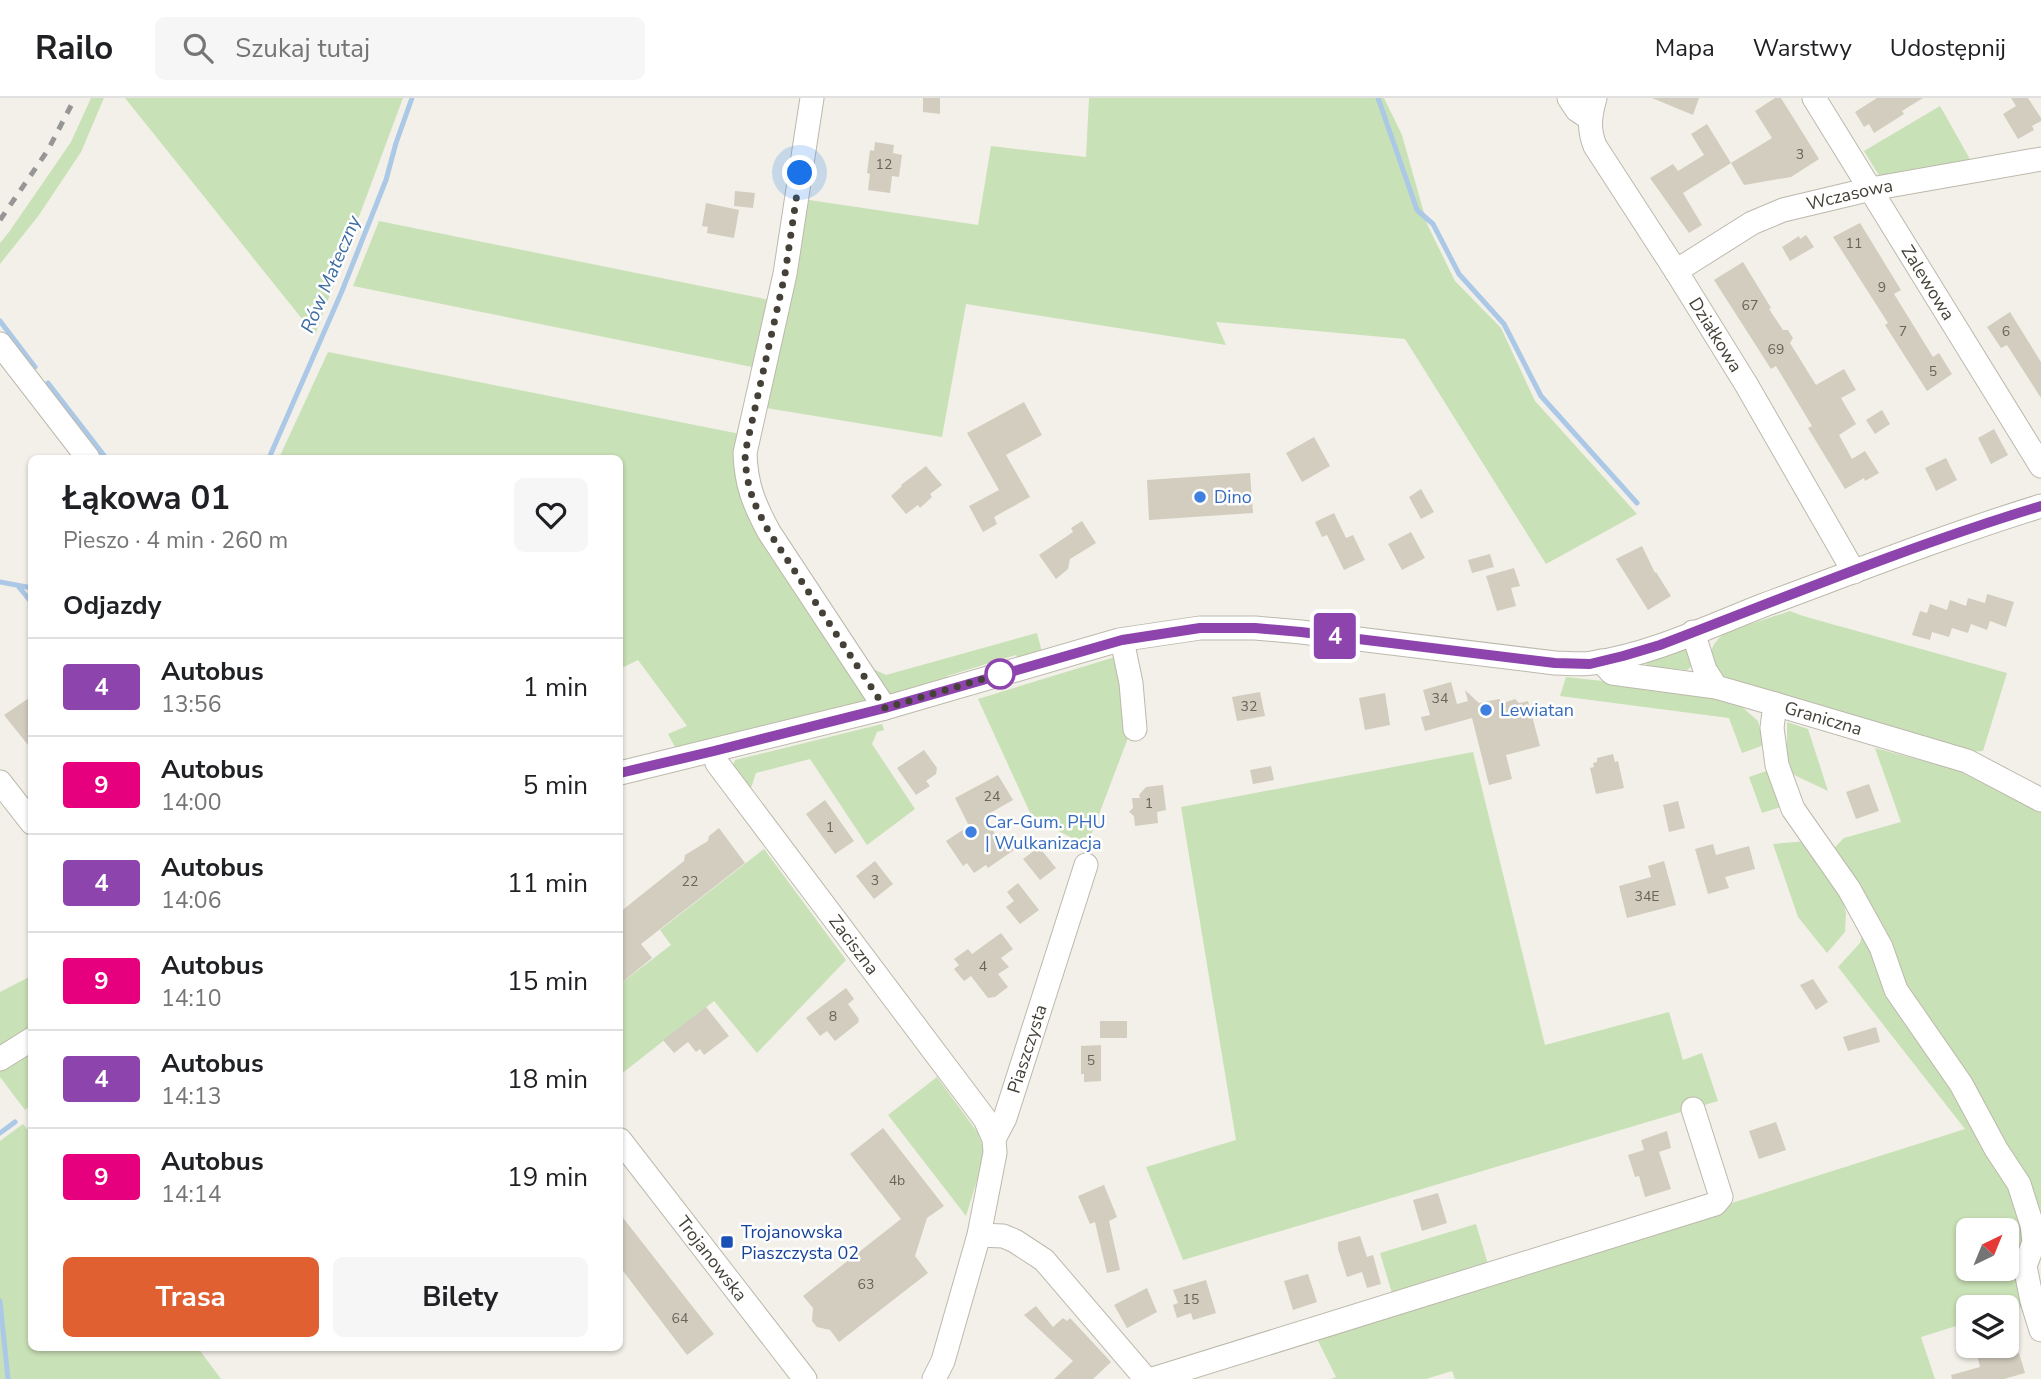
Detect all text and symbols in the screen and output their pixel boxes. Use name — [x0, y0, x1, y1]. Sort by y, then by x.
search box — [155, 17, 645, 80]
text: Railo — [35, 26, 113, 71]
icon: search — [179, 29, 217, 67]
text: Szukaj tutaj — [235, 31, 370, 66]
text: Mapa — [1655, 32, 1715, 64]
text: Warstwy — [1753, 32, 1852, 64]
text: Udostępnij — [1890, 32, 2006, 64]
house number: 3 — [1796, 145, 1804, 164]
your location — [782, 155, 817, 190]
house number: 12 — [876, 155, 892, 174]
street label: Wczasowa — [1804, 173, 1895, 216]
water label: Rów Mateczny — [295, 211, 368, 337]
house number: 11 — [1846, 234, 1862, 253]
street label: Zalewowa — [1896, 241, 1960, 325]
house number: 9 — [1878, 278, 1886, 297]
street label: Działkowa — [1683, 293, 1748, 377]
house number: 67 — [1742, 296, 1758, 315]
house number: 7 — [1899, 322, 1907, 341]
house number: 6 — [2002, 322, 2010, 341]
house number: 69 — [1768, 340, 1784, 359]
house number: 5 — [1929, 362, 1937, 381]
text: Łąkowa 01 — [63, 476, 230, 521]
button: heart — [514, 478, 588, 552]
place label: Dino — [1214, 485, 1252, 509]
marker: Dino — [1192, 489, 1208, 505]
text: Pieszo · 4 min · 260 m — [63, 525, 288, 556]
text: Odjazdy — [63, 588, 161, 623]
line badge: 4 — [1312, 613, 1358, 659]
text: 4 — [1328, 620, 1342, 652]
text: Autobus — [161, 654, 264, 689]
unlabelled marker — [985, 659, 1015, 689]
text: 1 min — [523, 670, 588, 705]
text: 4 — [94, 671, 109, 703]
text: 13:56 — [161, 689, 221, 720]
house number: 34 — [1432, 689, 1448, 708]
street label: Graniczna — [1782, 695, 1865, 741]
house number: 32 — [1241, 697, 1257, 716]
place label: Lewiatan — [1500, 698, 1574, 722]
marker: Lewiatan — [1478, 702, 1494, 718]
text: Autobus — [161, 752, 264, 787]
text: 5 min — [523, 768, 588, 803]
text: 9 — [94, 769, 109, 801]
text: 14:00 — [161, 787, 221, 818]
house number: 24 — [984, 787, 1000, 806]
house number: 1 — [1145, 794, 1153, 813]
place label: Car-Gum. PHU | Wulkanizacja — [985, 810, 1106, 855]
house number: 1 — [826, 818, 834, 837]
marker: Car-Gum. PHU | Wulkanizacja — [963, 824, 979, 840]
text: Autobus — [161, 850, 264, 885]
text: 11 min — [507, 866, 588, 901]
text: 4 — [94, 867, 109, 899]
house number: 3 — [871, 871, 879, 890]
house number: 22 — [682, 872, 698, 891]
text: 14:06 — [161, 885, 221, 916]
house number: 34E — [1635, 887, 1659, 906]
street label: Zaciszna — [824, 910, 884, 980]
text: Autobus — [161, 948, 264, 983]
house number: 4 — [979, 957, 987, 976]
text: 15 min — [507, 964, 588, 999]
text: 9 — [94, 965, 109, 997]
text: 14:10 — [161, 983, 221, 1014]
street label: Piaszczysta — [1002, 1001, 1053, 1096]
house number: 8 — [829, 1007, 837, 1026]
text: Autobus — [161, 1046, 264, 1081]
house number: 5 — [1087, 1051, 1095, 1070]
text: 18 min — [507, 1062, 588, 1097]
text: 4 — [94, 1063, 109, 1095]
text: 14:13 — [161, 1081, 221, 1112]
text: Autobus — [161, 1144, 264, 1179]
text: 19 min — [507, 1160, 588, 1195]
text: 9 — [94, 1161, 109, 1193]
house number: 4b — [889, 1171, 905, 1190]
text: 14:14 — [161, 1179, 221, 1210]
street label: Trojanowska — [671, 1211, 752, 1306]
north arrow — [1956, 1218, 2020, 1281]
map controls — [1956, 1218, 2019, 1358]
place label: Trojanowska Piaszczysta 02 — [741, 1220, 859, 1265]
marker: Trojanowska Piaszczysta 02 — [719, 1234, 735, 1250]
button: Trasa — [63, 1257, 319, 1337]
button: Bilety — [333, 1257, 588, 1337]
house number: 63 — [858, 1275, 874, 1294]
house number: 15 — [1183, 1290, 1199, 1309]
button: layers — [1956, 1295, 2019, 1358]
house number: 64 — [672, 1309, 688, 1328]

